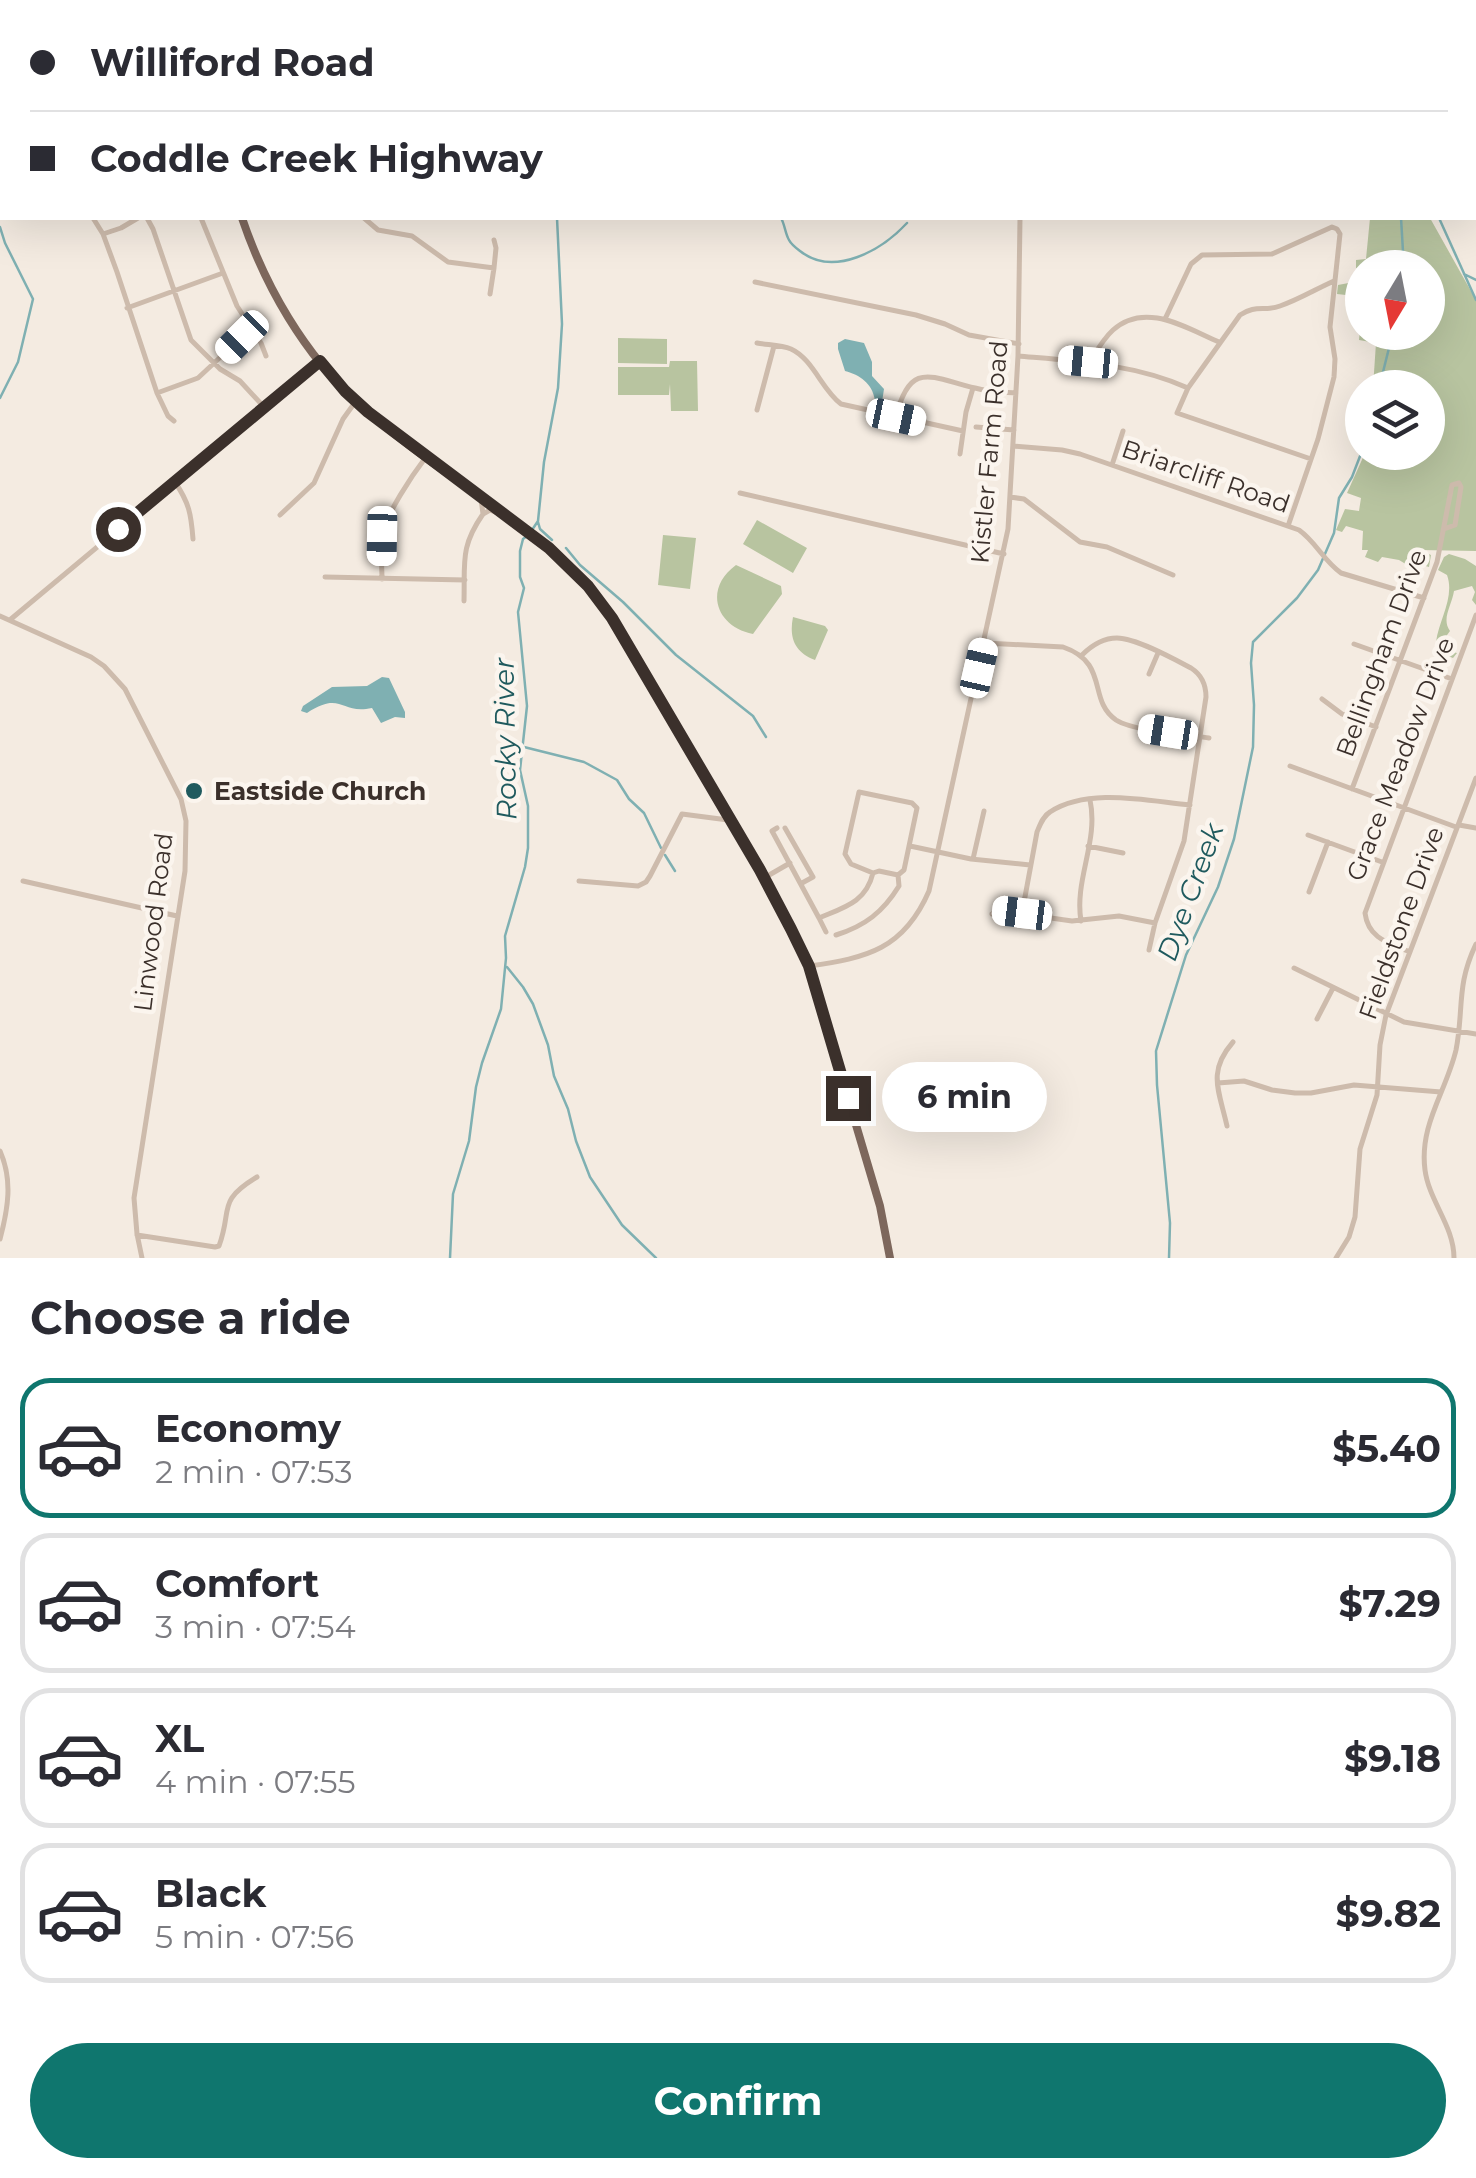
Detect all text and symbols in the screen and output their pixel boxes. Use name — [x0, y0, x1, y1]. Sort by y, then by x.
text: Williford Road — [90, 39, 375, 86]
text: Coddle Creek Highway — [90, 135, 543, 182]
north arrow — [1345, 250, 1445, 350]
map controls — [1345, 250, 1445, 470]
car — [210, 305, 274, 369]
street label: Kistler Farm Road — [964, 339, 1014, 565]
car — [1057, 344, 1119, 380]
button: layers — [1345, 370, 1445, 470]
car — [864, 396, 928, 438]
street label: Briarcliff Road — [1118, 433, 1294, 519]
car — [366, 506, 398, 566]
route start — [96, 507, 141, 552]
street label: Bellingham Drive — [1330, 545, 1432, 761]
street label: Grace Meadow Drive — [1340, 633, 1460, 885]
car — [958, 635, 1000, 701]
water label: Rocky River — [487, 657, 523, 821]
car — [1136, 712, 1200, 752]
place label: Eastside Church — [214, 776, 426, 806]
marker: Eastside Church — [183, 780, 205, 802]
water label: Dye Creek — [1149, 817, 1231, 965]
street label: Fieldstone Drive — [1352, 823, 1450, 1023]
street label: Linwood Road — [127, 831, 179, 1013]
car — [990, 894, 1054, 932]
callout: 6 min — [883, 1063, 1048, 1133]
route end — [826, 1076, 871, 1121]
text: 6 min — [917, 1077, 1012, 1116]
text: Choose a ride — [30, 1290, 351, 1345]
icon: car — [35, 1403, 125, 1493]
text: Economy — [155, 1405, 341, 1452]
text: $5.40 — [1332, 1425, 1441, 1472]
text: 2 min · 07:53 — [155, 1452, 353, 1491]
icon: car — [35, 1558, 125, 1648]
text: Comfort — [155, 1560, 319, 1607]
text: $7.29 — [1338, 1580, 1441, 1627]
text: 3 min · 07:54 — [155, 1607, 356, 1646]
icon: car — [35, 1713, 125, 1803]
text: XL — [155, 1715, 204, 1762]
text: $9.18 — [1344, 1735, 1441, 1782]
text: 4 min · 07:55 — [155, 1762, 356, 1801]
icon: car — [35, 1868, 125, 1958]
text: Black — [155, 1870, 266, 1917]
text: $9.82 — [1336, 1890, 1441, 1937]
text: 5 min · 07:56 — [155, 1917, 354, 1956]
button: Confirm — [30, 2043, 1446, 2158]

